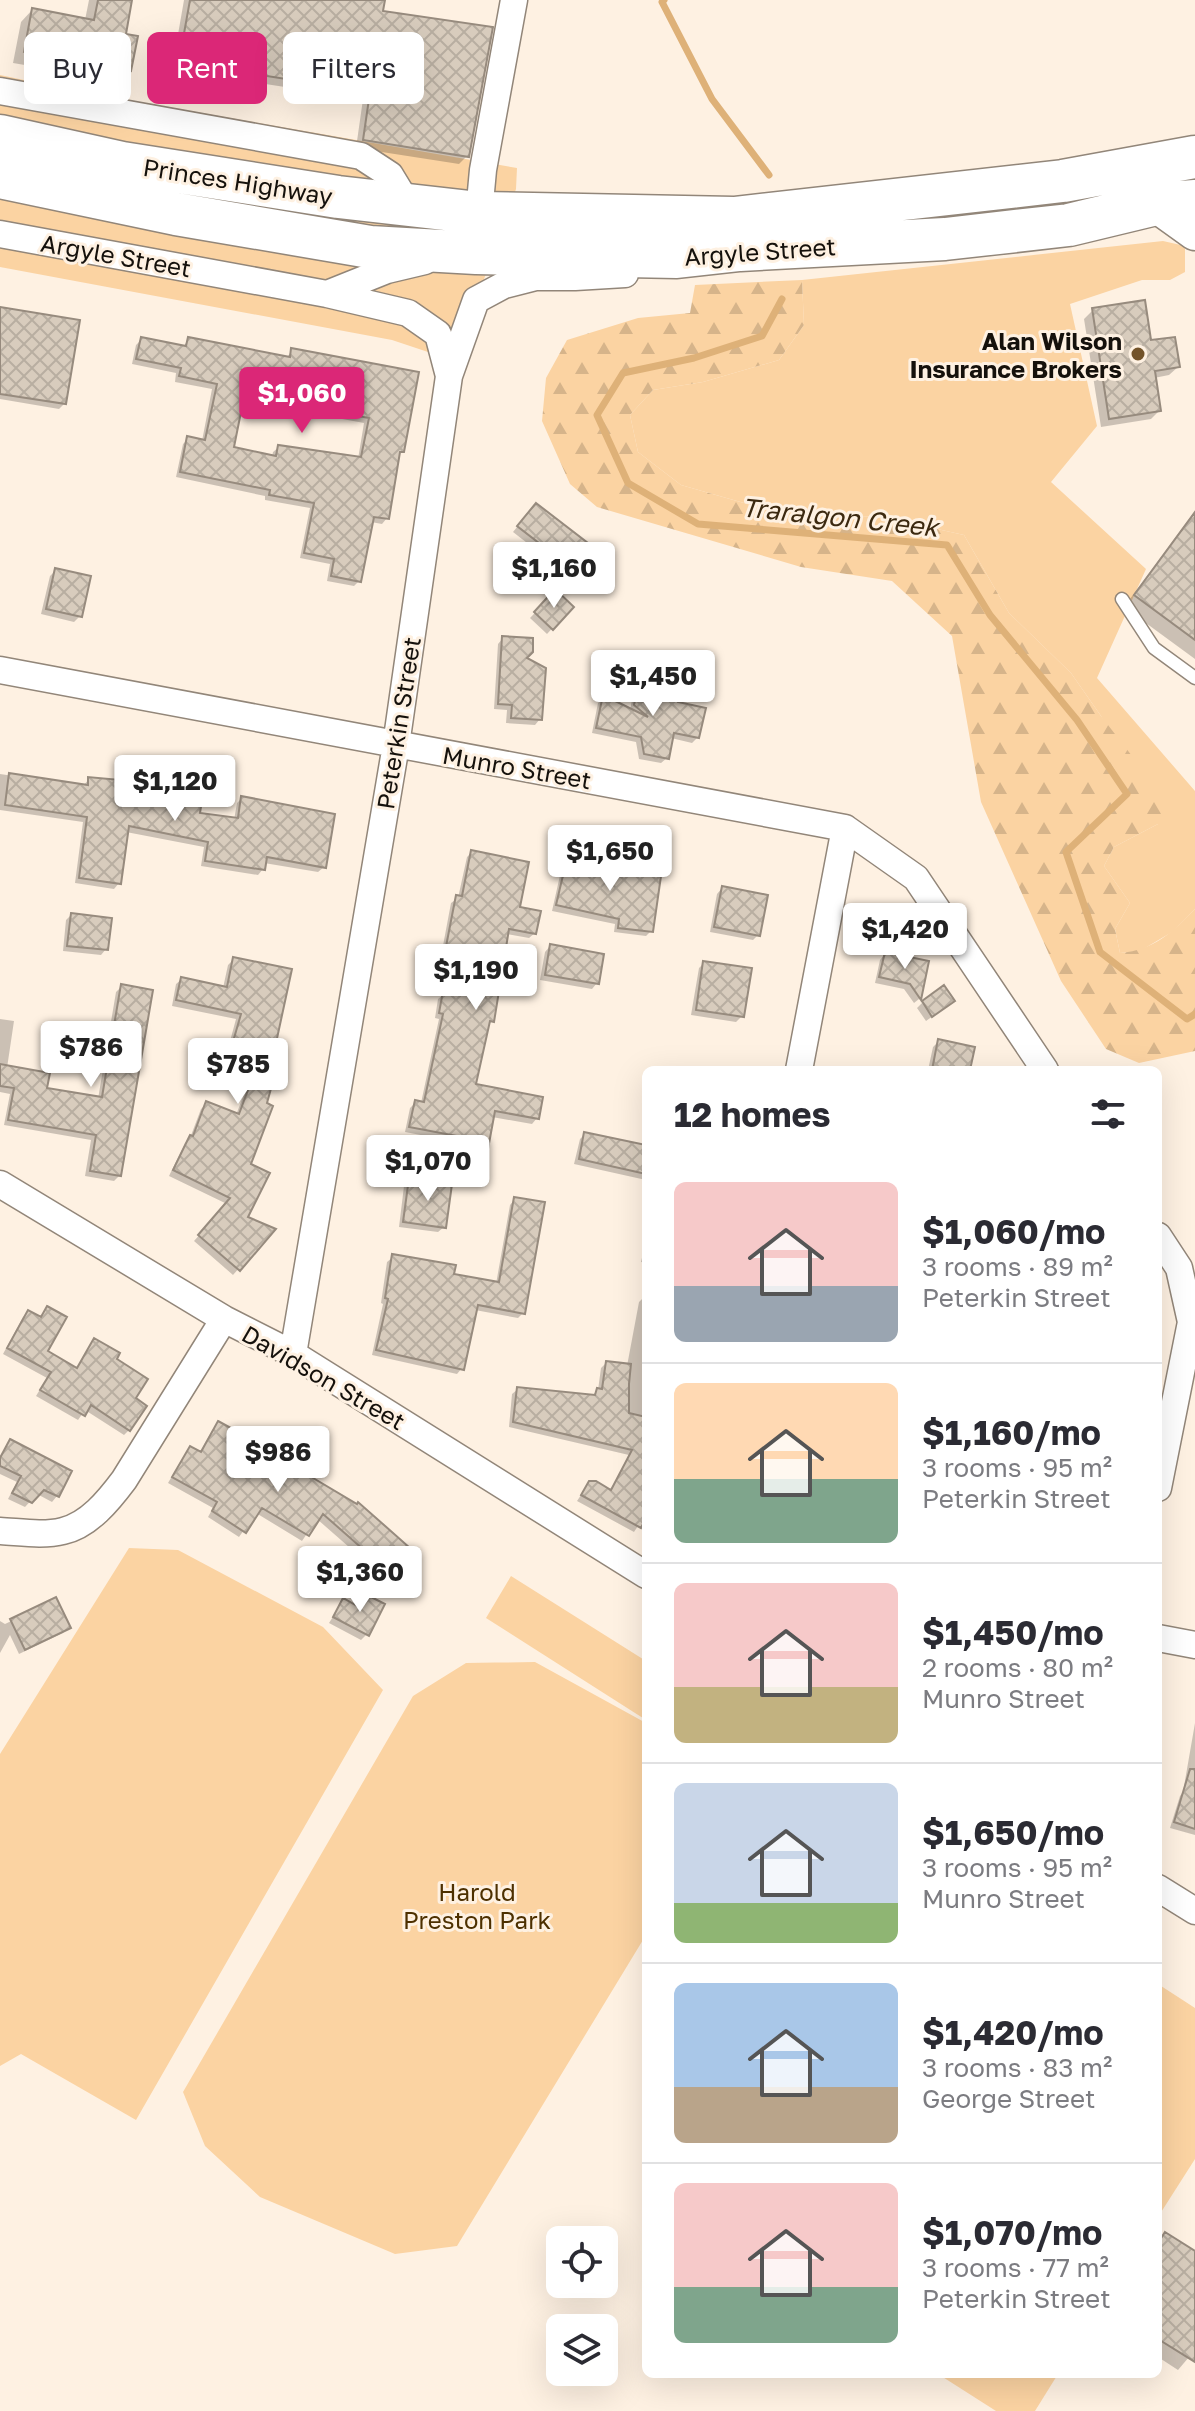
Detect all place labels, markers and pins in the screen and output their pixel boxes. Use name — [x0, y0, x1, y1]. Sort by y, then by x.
place label: Alan Wilson Insurance Brokers — [909, 326, 1122, 383]
marker: Alan Wilson Insurance Brokers — [1129, 345, 1147, 363]
pin: $1,060 — [237, 367, 367, 435]
pin: $1,160 — [489, 542, 619, 610]
pin: $1,450 — [588, 650, 718, 718]
pin: $1,120 — [110, 755, 240, 823]
pin: $1,650 — [545, 825, 675, 893]
pin: $1,420 — [840, 903, 970, 971]
pin: $1,190 — [411, 944, 541, 1012]
pin: $786 — [44, 1021, 138, 1089]
pin: $785 — [191, 1038, 285, 1106]
pin: $1,070 — [363, 1135, 493, 1203]
pin: $986 — [231, 1426, 325, 1494]
pin: $1,360 — [295, 1546, 425, 1614]

